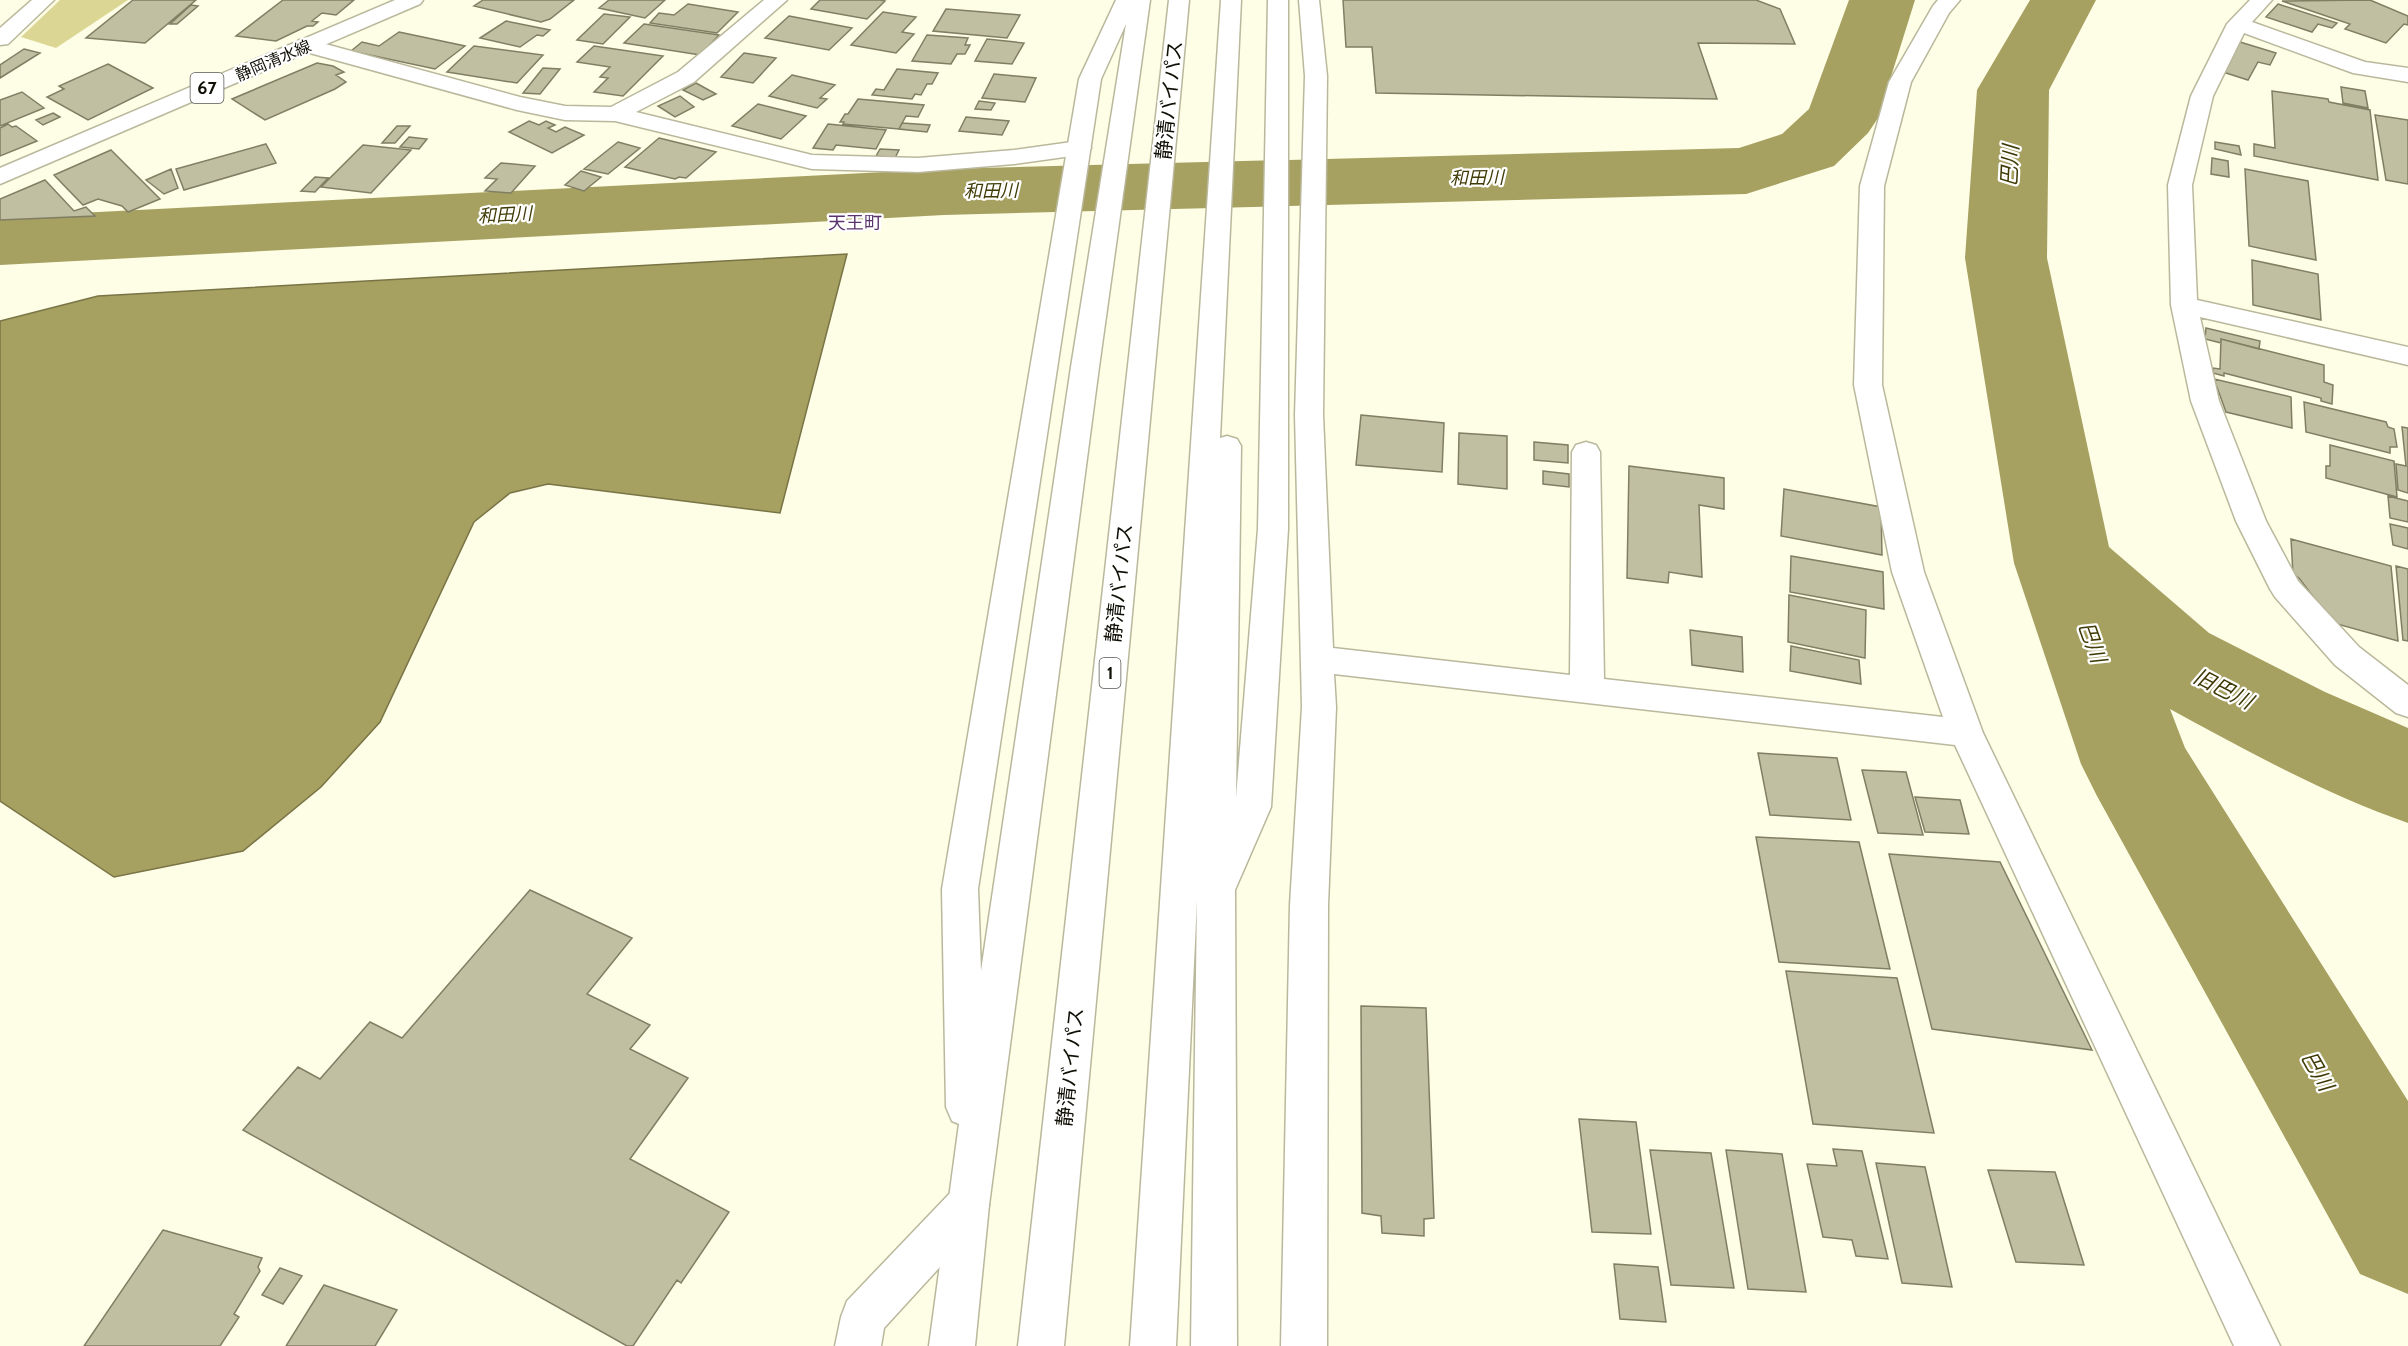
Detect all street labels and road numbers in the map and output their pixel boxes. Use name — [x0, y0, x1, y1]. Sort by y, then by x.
street label: 静岡清水線 — [233, 36, 314, 85]
street label: 静清バイパス — [1151, 39, 1187, 161]
road number: 67 — [190, 73, 224, 103]
street label: 静清バイパス — [1101, 522, 1137, 644]
road number: 1 — [1100, 658, 1120, 688]
street label: 静清バイパス — [1052, 1006, 1088, 1128]

